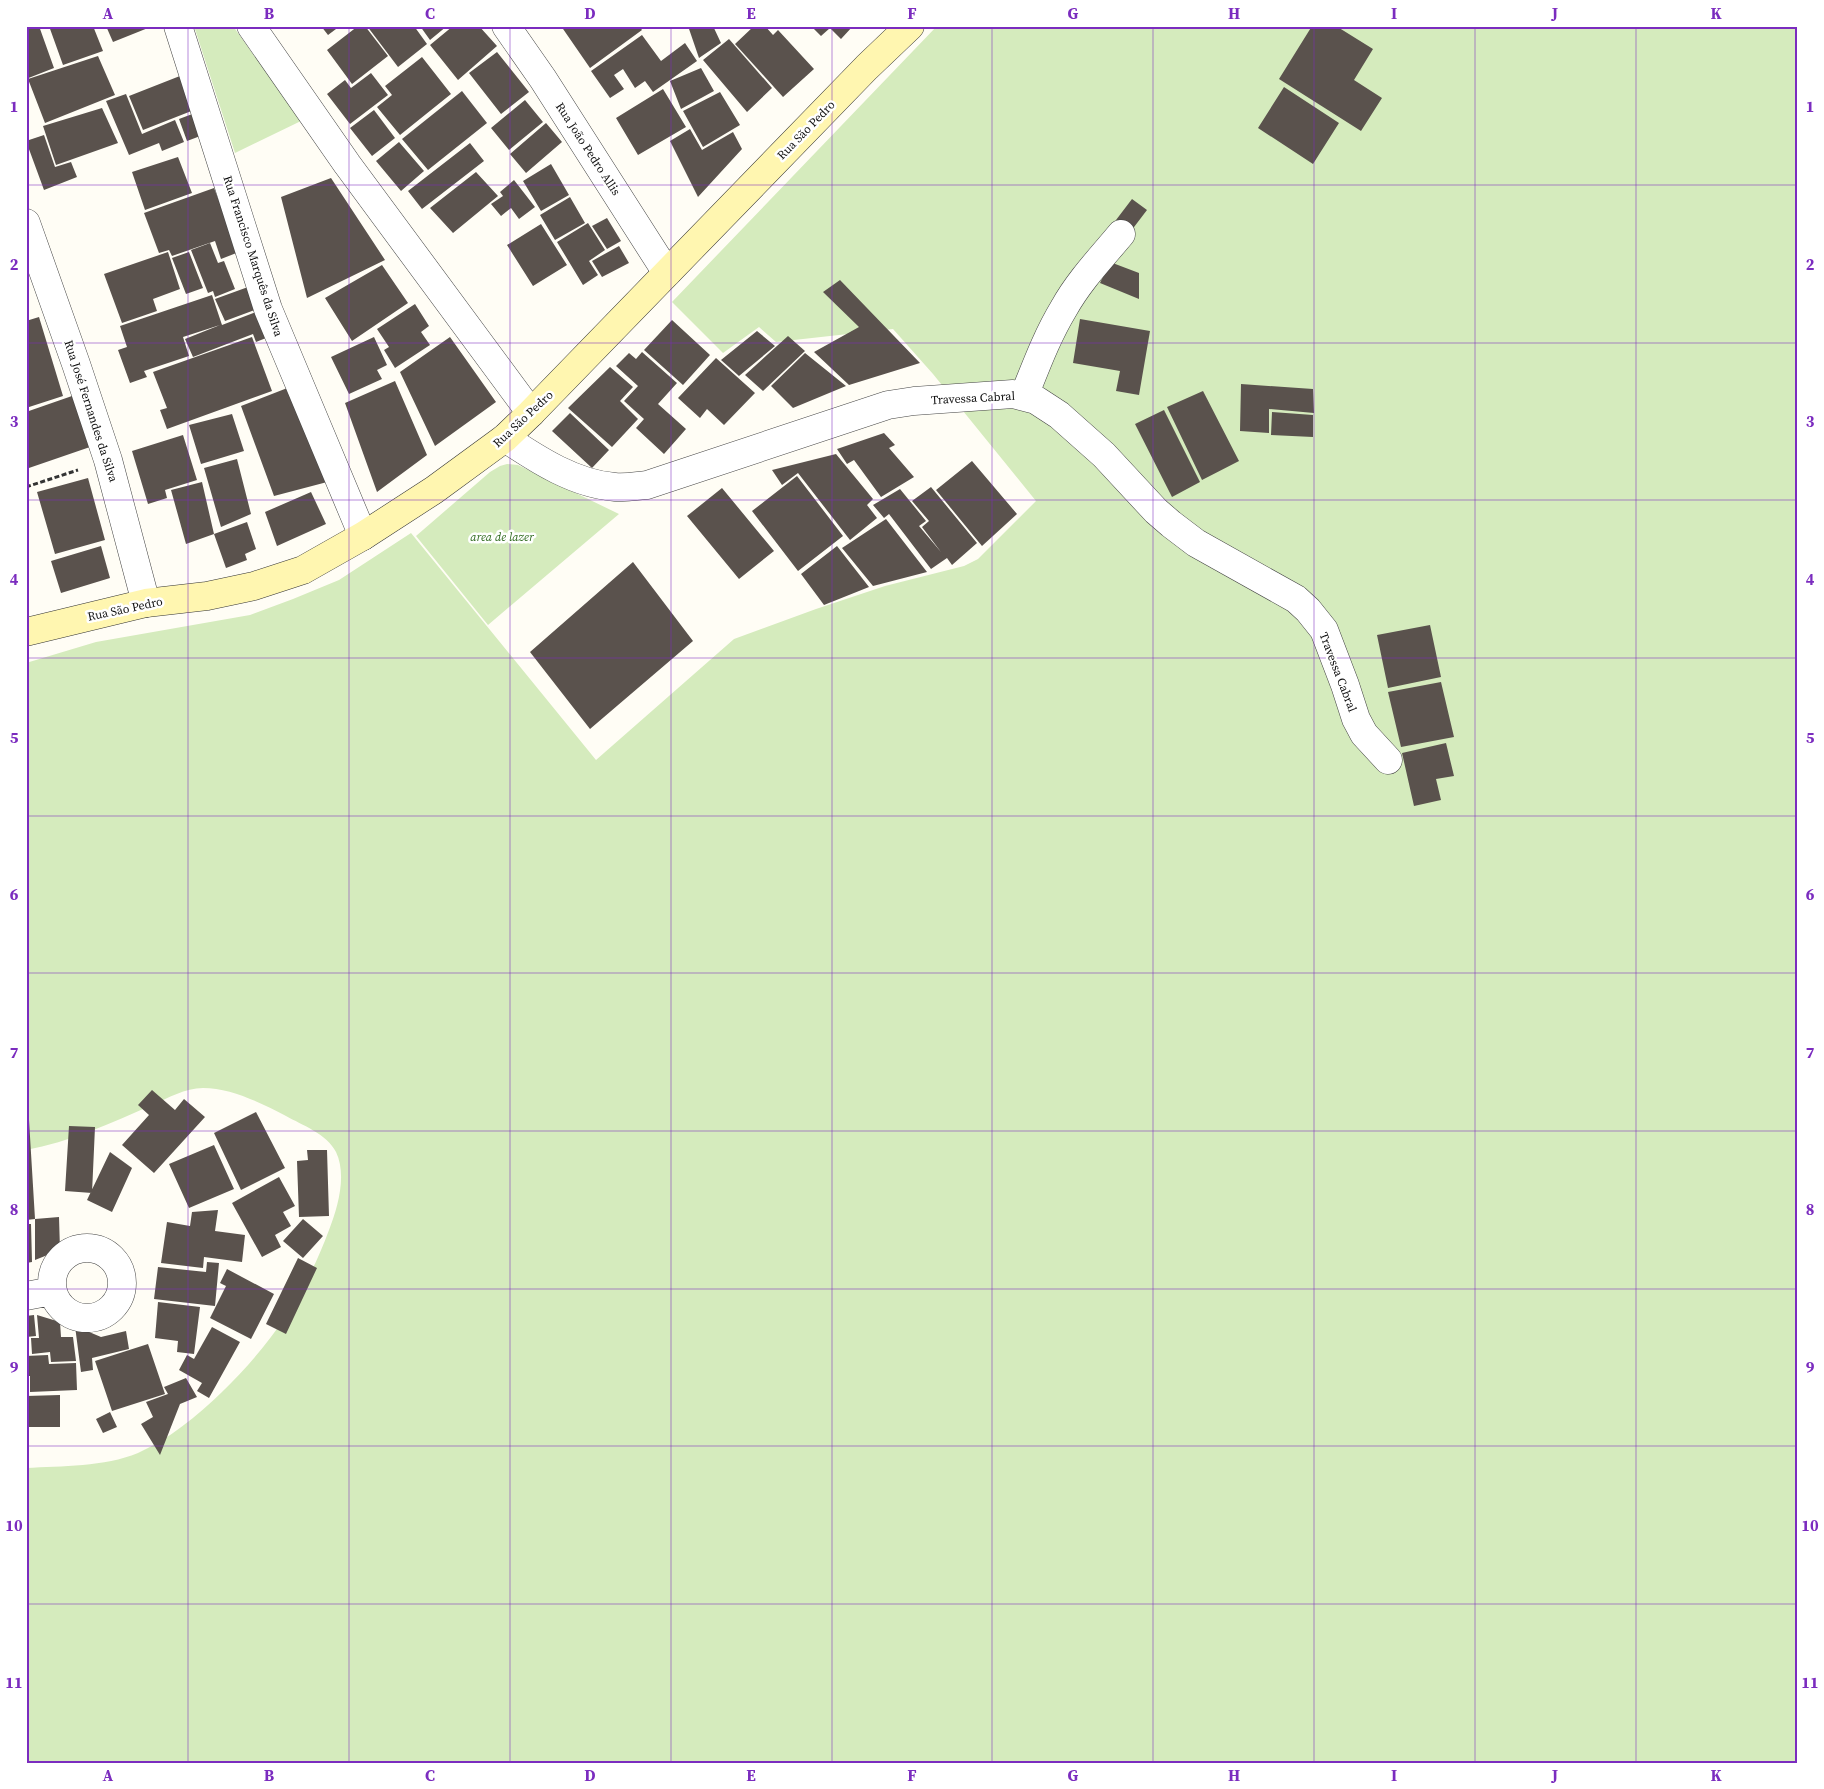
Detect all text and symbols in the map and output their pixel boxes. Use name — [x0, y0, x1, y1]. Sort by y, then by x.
text: A — [103, 2, 114, 24]
text: B — [264, 2, 275, 24]
text: C — [425, 2, 435, 24]
text: D — [584, 2, 596, 24]
text: E — [746, 2, 756, 24]
text: F — [907, 2, 917, 24]
text: G — [1068, 2, 1079, 24]
text: H — [1228, 2, 1240, 24]
text: I — [1391, 2, 1397, 24]
text: J — [1551, 2, 1558, 24]
text: K — [1710, 2, 1722, 24]
text: 1 — [10, 95, 18, 117]
text: 1 — [1806, 95, 1814, 117]
street label: Rua São Pedro — [774, 97, 839, 163]
street label: Rua João Pedro Allis — [552, 99, 624, 199]
street label: Rua Francisco Marquês da Silva — [219, 173, 287, 339]
text: 2 — [10, 253, 19, 275]
text: 2 — [1806, 253, 1815, 275]
street label: Rua José Fernandes da Silva — [60, 338, 122, 485]
street label: Rua São Pedro — [490, 387, 557, 451]
street label: Travessa Cabral — [931, 388, 1016, 408]
text: 3 — [10, 410, 19, 432]
text: 3 — [1806, 410, 1815, 432]
park label: area de lazer — [470, 529, 535, 545]
text: 4 — [10, 568, 19, 590]
text: 4 — [1806, 568, 1815, 590]
street label: Rua São Pedro — [86, 593, 164, 625]
street label: Travessa Cabral — [1315, 630, 1361, 715]
text: 5 — [10, 726, 19, 748]
text: 5 — [1806, 726, 1815, 748]
text: 6 — [10, 883, 19, 905]
text: 6 — [1806, 883, 1815, 905]
text: 7 — [10, 1041, 19, 1063]
text: 7 — [1806, 1041, 1815, 1063]
text: 8 — [10, 1198, 18, 1220]
text: 8 — [1806, 1198, 1814, 1220]
text: 9 — [10, 1356, 19, 1378]
text: 9 — [1806, 1356, 1815, 1378]
text: 10 — [5, 1514, 23, 1536]
text: 10 — [1801, 1514, 1819, 1536]
text: 11 — [5, 1671, 23, 1693]
text: 11 — [1801, 1671, 1819, 1693]
text: A — [103, 1764, 114, 1786]
text: B — [264, 1764, 275, 1786]
text: C — [425, 1764, 435, 1786]
text: D — [584, 1764, 596, 1786]
text: E — [746, 1764, 756, 1786]
text: F — [907, 1764, 917, 1786]
text: G — [1068, 1764, 1079, 1786]
text: H — [1228, 1764, 1240, 1786]
text: I — [1391, 1764, 1397, 1786]
text: J — [1551, 1764, 1558, 1786]
text: K — [1710, 1764, 1722, 1786]

